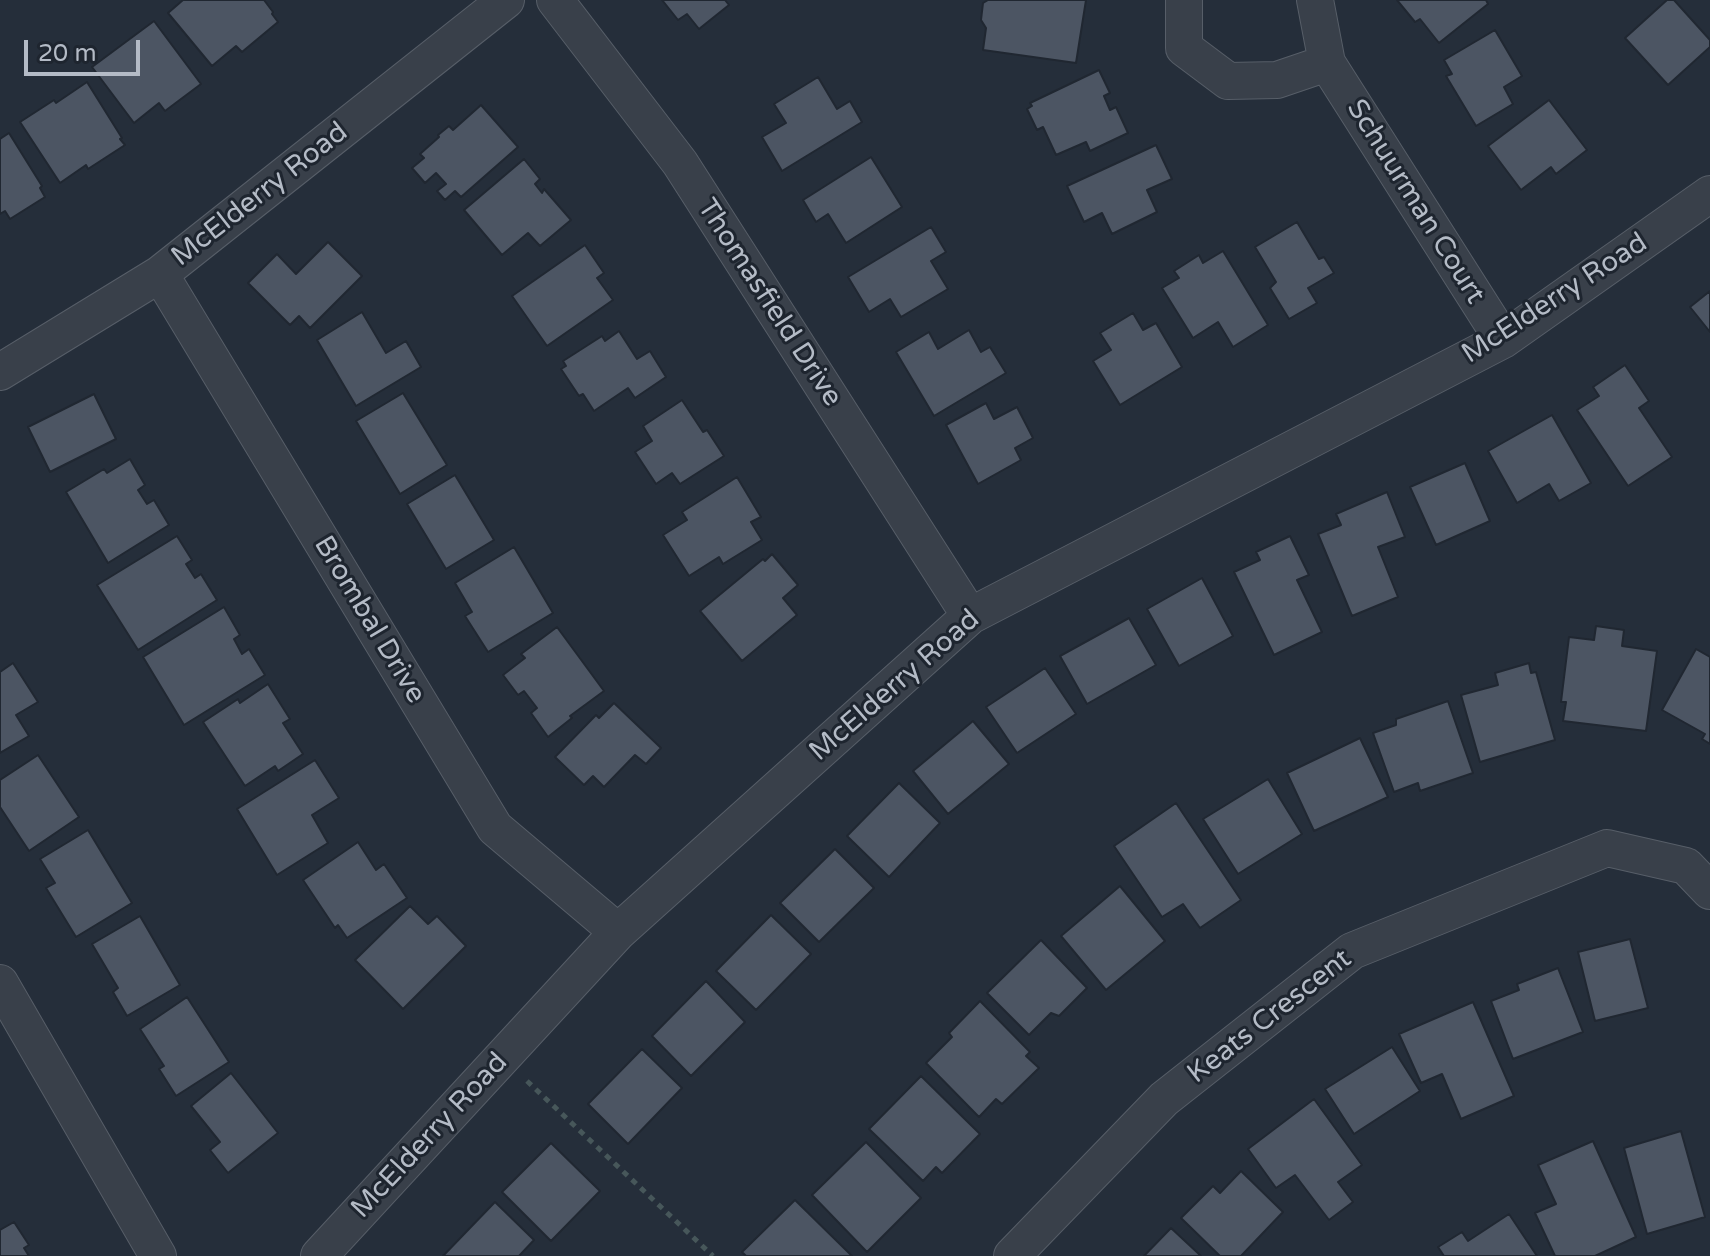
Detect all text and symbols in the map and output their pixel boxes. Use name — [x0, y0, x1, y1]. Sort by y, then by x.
scale bar — [28, 24, 144, 74]
text: 20 m — [38, 39, 96, 68]
street label: Schuurman Court — [1339, 94, 1491, 310]
street label: McElderry Road — [165, 116, 355, 274]
street label: Thomasfield Drive — [689, 193, 849, 413]
street label: McElderry Road — [1456, 227, 1654, 371]
street label: Brombal Drive — [306, 530, 432, 710]
street label: McElderry Road — [803, 603, 987, 769]
street label: Keats Crescent — [1182, 943, 1358, 1091]
street label: McElderry Road — [345, 1046, 515, 1226]

